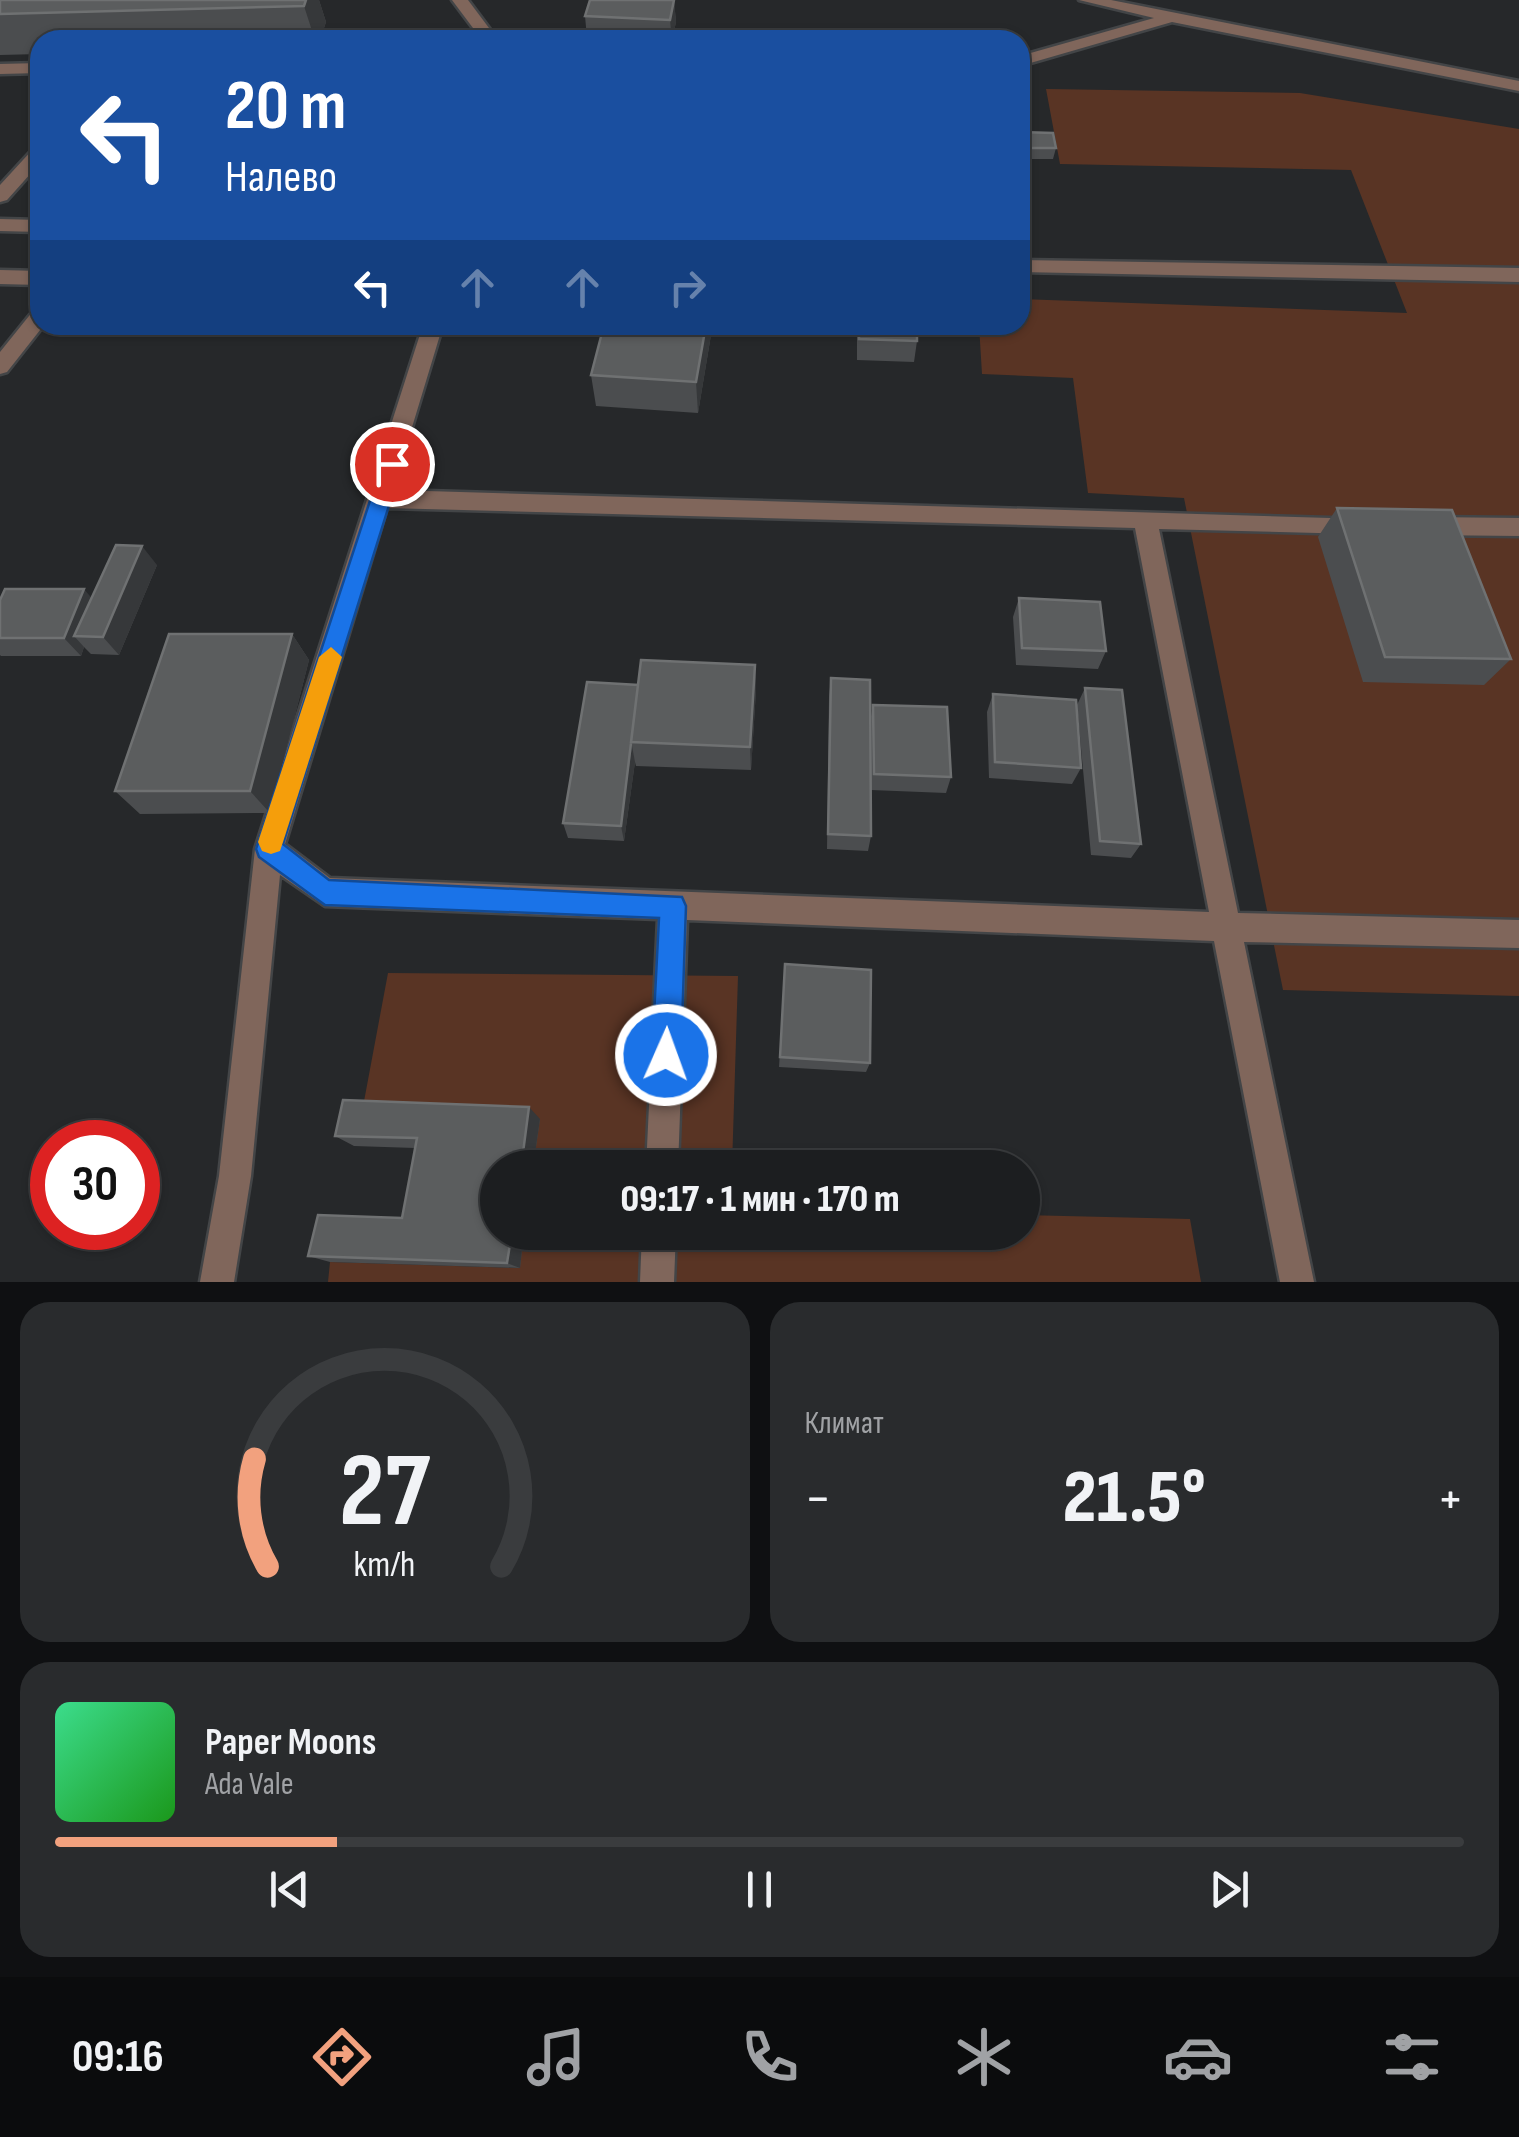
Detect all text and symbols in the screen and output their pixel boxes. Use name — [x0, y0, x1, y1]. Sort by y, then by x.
text: 20 m — [225, 65, 346, 149]
icon: left — [60, 70, 190, 200]
text: Налево — [225, 150, 337, 205]
icon: left — [345, 260, 400, 315]
icon: ahead — [450, 260, 505, 315]
icon: ahead — [555, 260, 610, 315]
icon: right — [660, 260, 715, 315]
pin — [350, 422, 435, 507]
icon: arrive — [365, 437, 420, 492]
position arrow — [614, 1003, 718, 1107]
speed limit sign: 30 — [30, 1120, 160, 1250]
text: 09:17 · 1 мин · 170 m — [620, 1177, 900, 1222]
text: Климат — [805, 1404, 884, 1443]
text: 27 — [339, 1430, 431, 1555]
text: 21.5° — [1063, 1453, 1206, 1544]
text: − — [805, 1466, 831, 1533]
text: + — [1437, 1466, 1464, 1533]
text: km/h — [354, 1544, 416, 1587]
text: Paper Moons — [205, 1720, 376, 1765]
text: Ada Vale — [205, 1765, 294, 1804]
icon: previous — [262, 1862, 317, 1917]
icon: pause — [732, 1862, 787, 1917]
icon: next — [1202, 1862, 1257, 1917]
icon: directions — [307, 2022, 377, 2092]
icon: music — [521, 2022, 591, 2092]
icon: phone — [735, 2022, 805, 2092]
icon: climate — [949, 2022, 1019, 2092]
icon: car — [1163, 2022, 1233, 2092]
icon: filters — [1377, 2022, 1447, 2092]
text: 09:16 — [72, 2030, 164, 2085]

